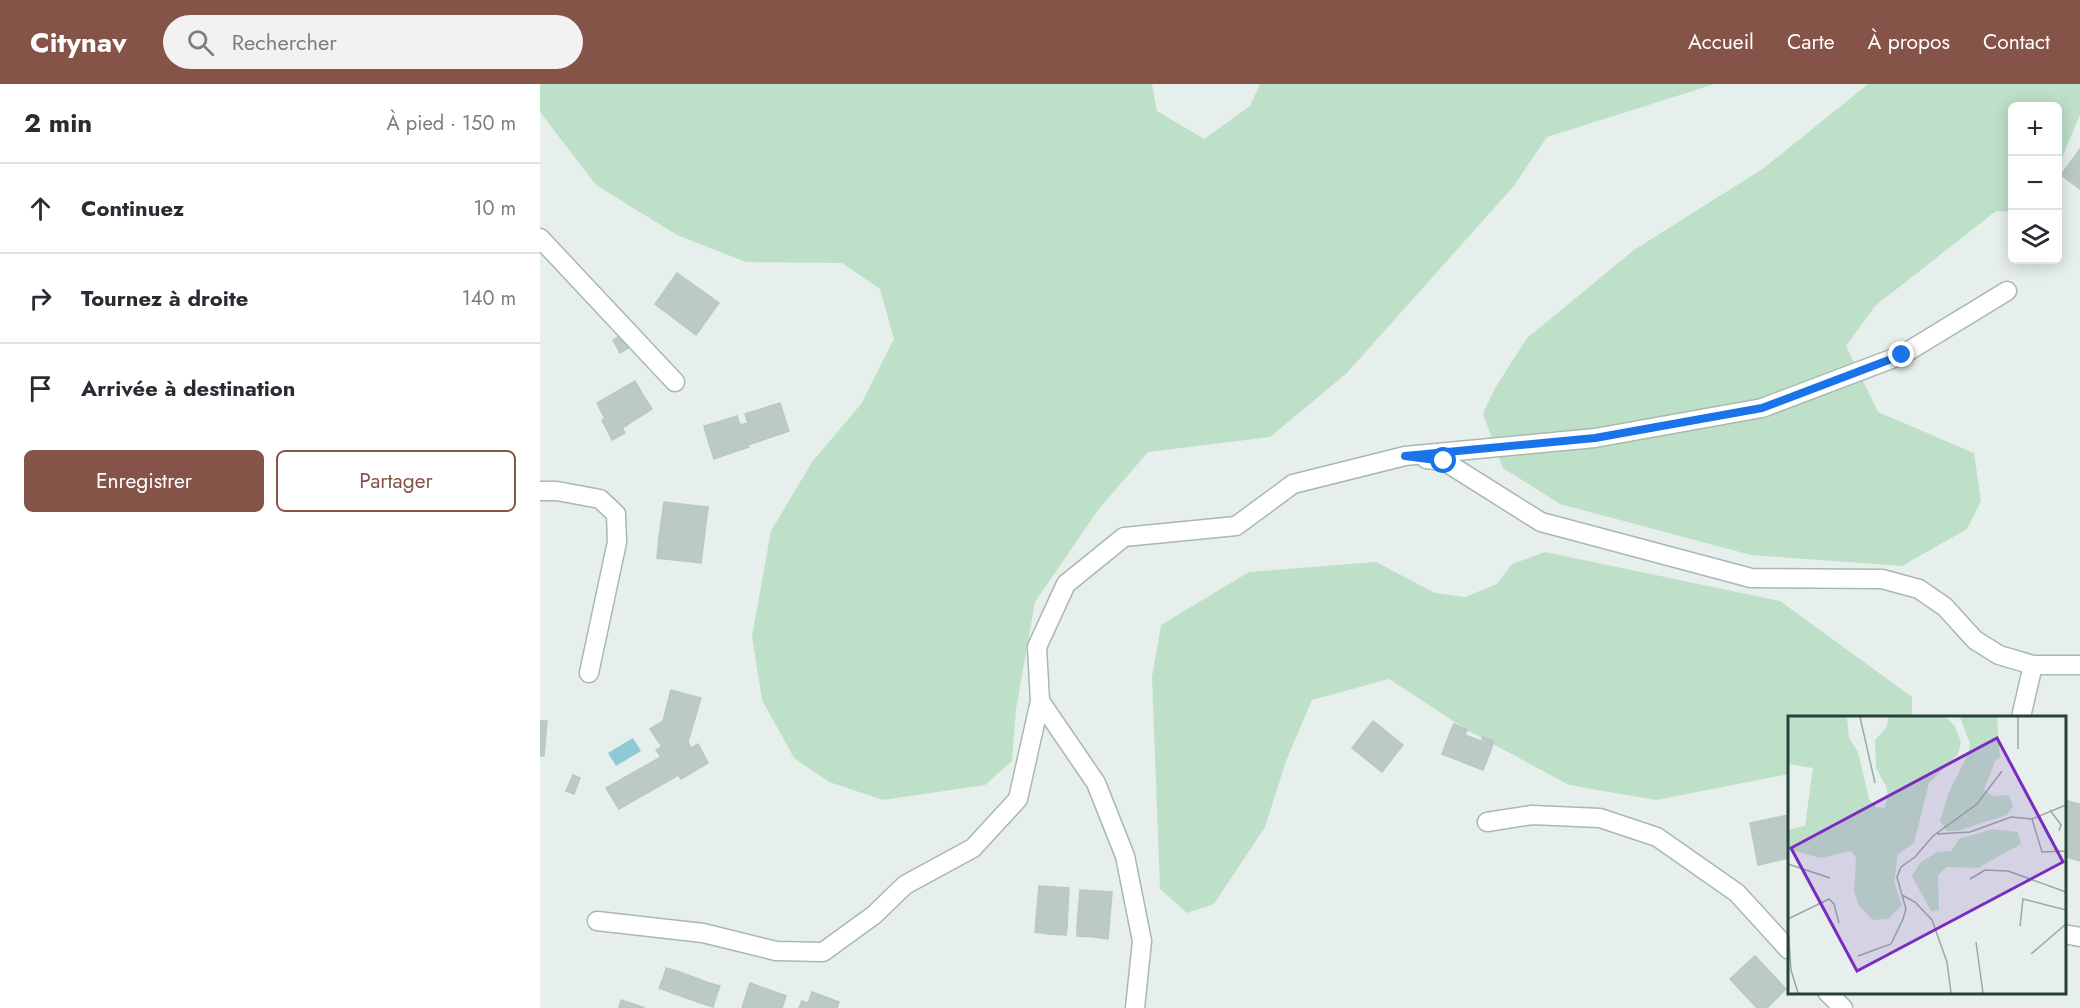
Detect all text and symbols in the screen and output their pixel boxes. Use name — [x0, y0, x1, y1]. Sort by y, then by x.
search box — [163, 15, 583, 69]
text: Citynav — [30, 22, 127, 63]
icon: search — [184, 26, 217, 59]
text: Rechercher — [232, 26, 337, 58]
text: Accueil — [1688, 27, 1754, 57]
text: Carte — [1787, 27, 1835, 57]
text: À propos — [1868, 27, 1950, 57]
text: Contact — [1983, 27, 2050, 57]
map controls — [2008, 102, 2062, 264]
button: + — [2008, 102, 2062, 156]
text: 2 min — [24, 104, 92, 142]
text: À pied · 150 m — [387, 109, 516, 138]
button: − — [2008, 156, 2062, 210]
icon: ahead — [24, 192, 57, 225]
text: Continuez — [81, 192, 184, 224]
text: 10 m — [473, 194, 516, 223]
button: layers — [2008, 210, 2062, 264]
icon: right — [24, 282, 57, 315]
text: Tournez à droite — [81, 282, 248, 314]
text: 140 m — [462, 284, 516, 313]
route end — [1888, 341, 1914, 367]
icon: arrive — [24, 372, 57, 405]
text: Arrivée à destination — [81, 372, 295, 404]
route start — [1430, 447, 1456, 473]
button: Enregistrer — [24, 450, 264, 512]
button: Partager — [276, 450, 516, 512]
inset map — [1788, 716, 2065, 993]

